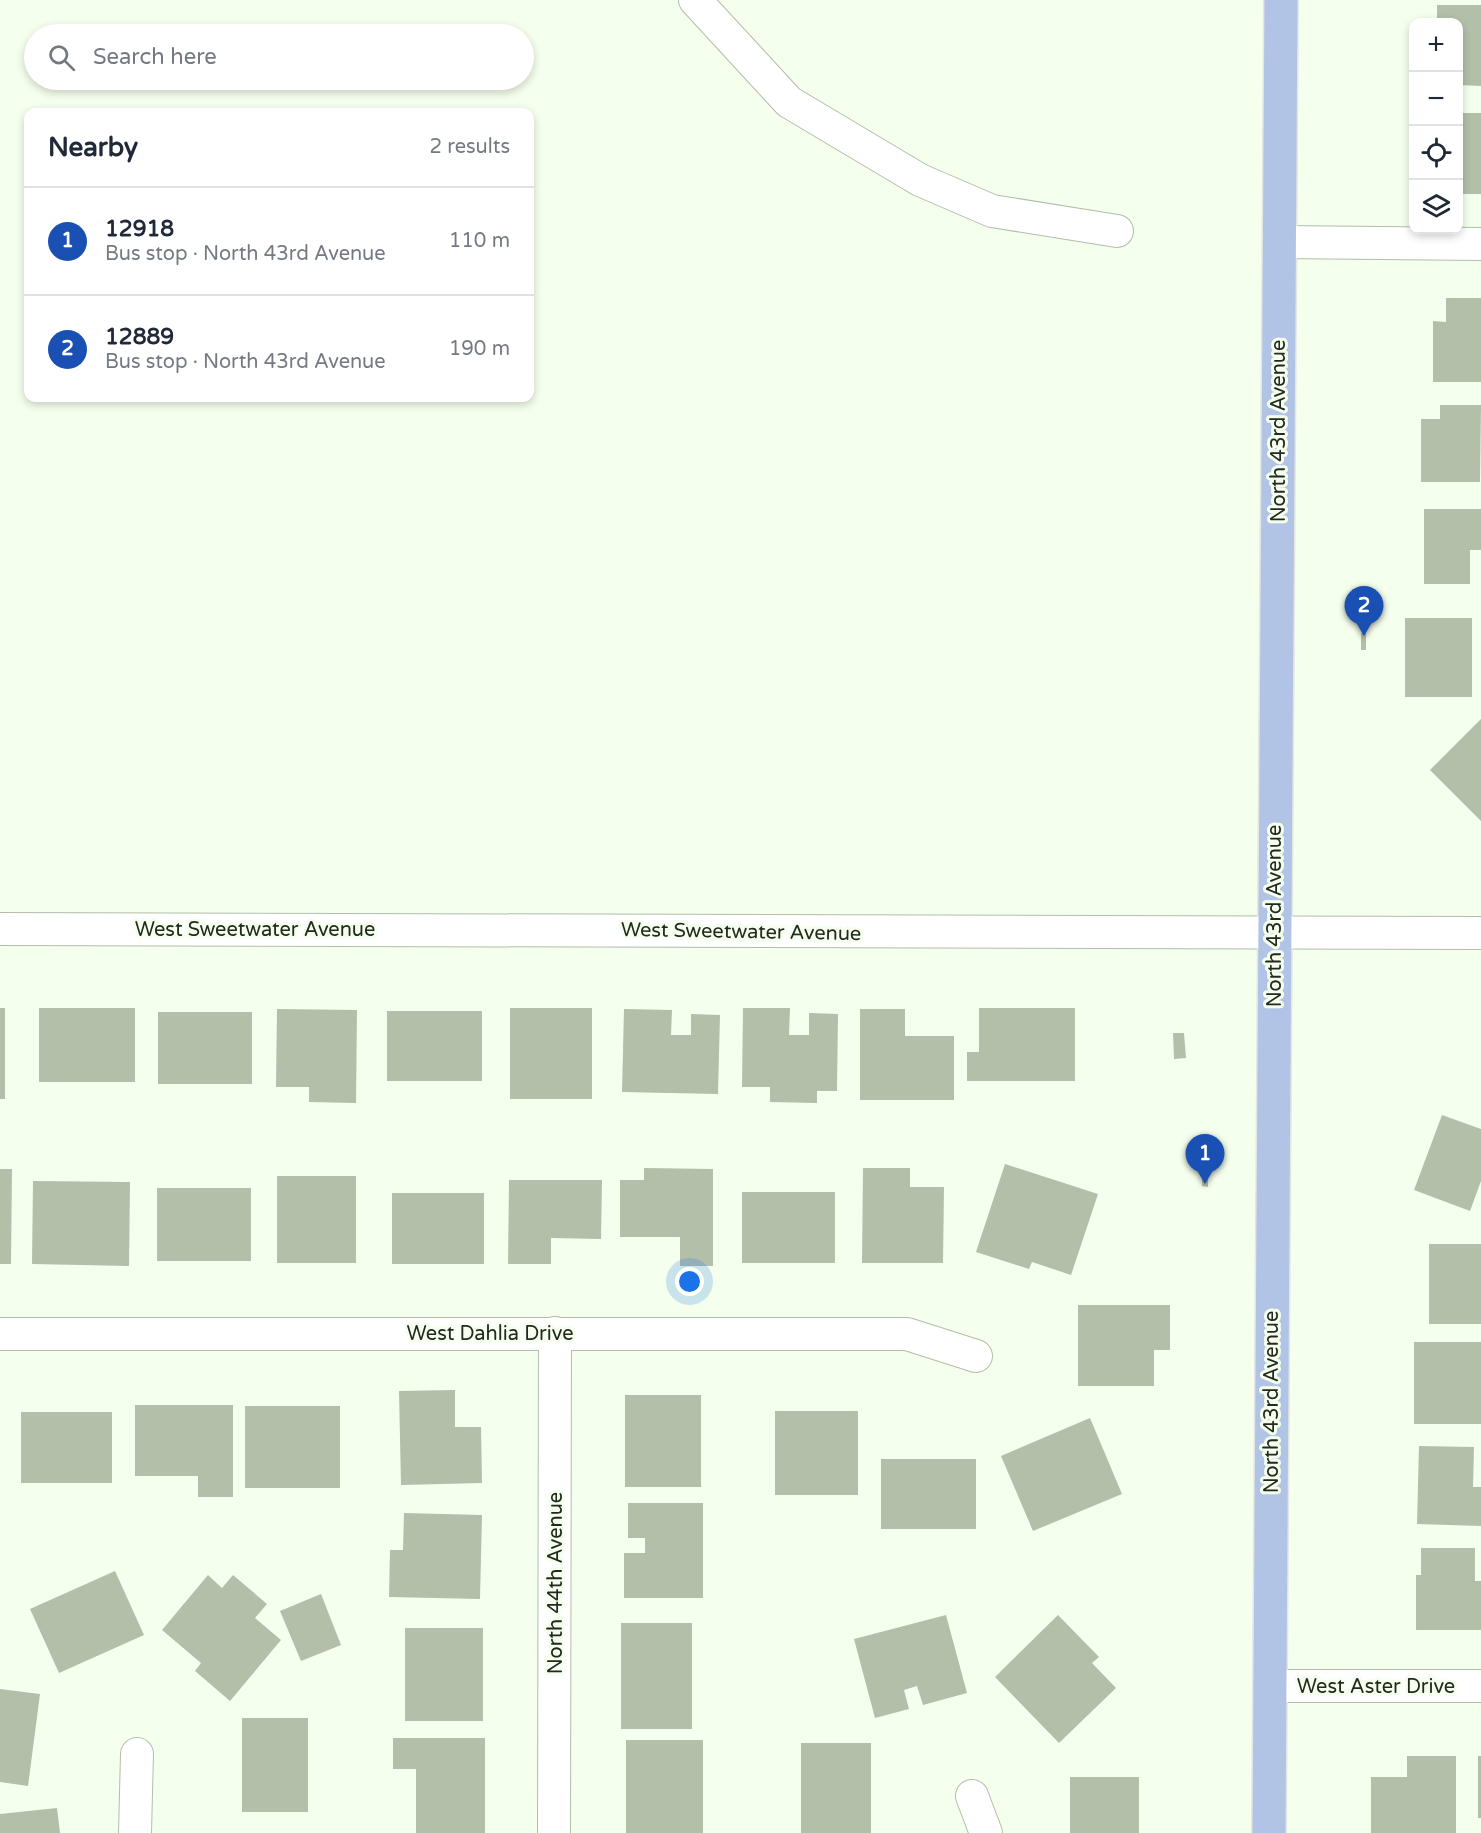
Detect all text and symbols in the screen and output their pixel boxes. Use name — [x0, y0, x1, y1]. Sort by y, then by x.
map controls — [1409, 18, 1463, 234]
button: + — [1409, 18, 1463, 72]
search box — [24, 24, 534, 90]
icon: search — [45, 41, 78, 74]
text: Search here — [93, 44, 217, 70]
button: − — [1409, 72, 1463, 126]
button: locate — [1409, 126, 1463, 180]
text: Nearby — [48, 132, 138, 163]
text: 2 results — [430, 135, 510, 159]
button: layers — [1409, 180, 1463, 234]
text: 12918 — [105, 216, 174, 242]
text: 1 — [61, 229, 74, 253]
text: 110 m — [449, 229, 510, 253]
text: Bus stop · North 43rd Avenue — [105, 242, 386, 266]
text: 12889 — [105, 324, 174, 350]
text: 2 — [61, 337, 74, 361]
text: 190 m — [449, 337, 510, 361]
street label: North 43rd Avenue — [1267, 340, 1291, 522]
text: Bus stop · North 43rd Avenue — [105, 350, 386, 374]
pin: 2 — [1344, 586, 1384, 636]
street label: North 43rd Avenue — [1263, 825, 1287, 1007]
street label: West Sweetwater Avenue — [135, 918, 375, 942]
street label: West Sweetwater Avenue — [621, 918, 861, 946]
pin: 1 — [1186, 1134, 1224, 1184]
your location — [675, 1267, 704, 1296]
street label: North 43rd Avenue — [1260, 1311, 1284, 1493]
street label: West Dahlia Drive — [407, 1322, 573, 1346]
street label: North 44th Avenue — [544, 1492, 568, 1674]
street label: West Aster Drive — [1297, 1675, 1455, 1699]

